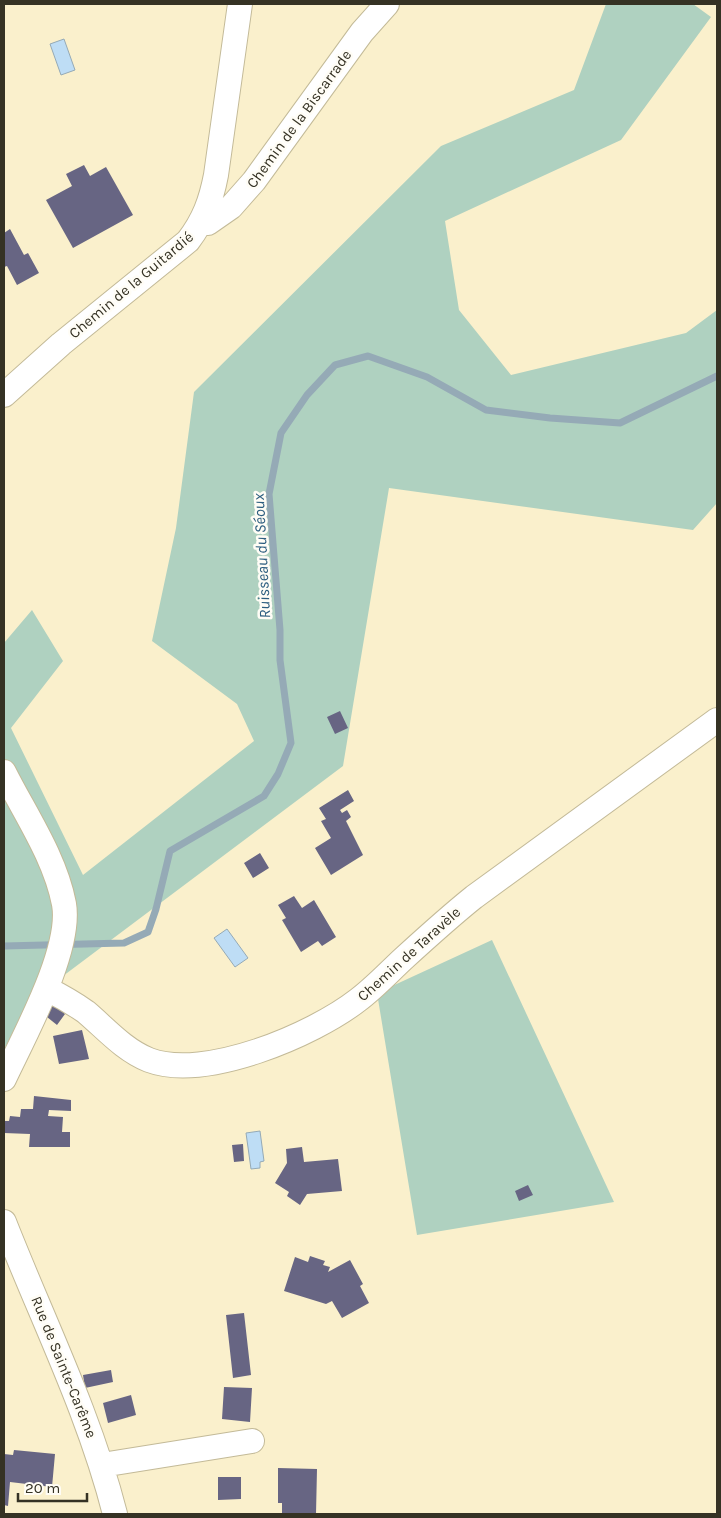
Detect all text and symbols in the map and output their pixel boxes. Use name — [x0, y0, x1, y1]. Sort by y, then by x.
street label: Chemin de la Biscarrade — [243, 46, 355, 192]
street label: Chemin de la Guitardié — [65, 228, 197, 342]
water label: Ruisseau du Séoux — [249, 492, 274, 619]
street label: Chemin de Taravèle — [354, 903, 464, 1005]
street label: Rue de Sainte-Carême — [27, 1293, 101, 1441]
scale bar — [18, 1470, 86, 1502]
text: 20 m — [25, 1479, 60, 1497]

